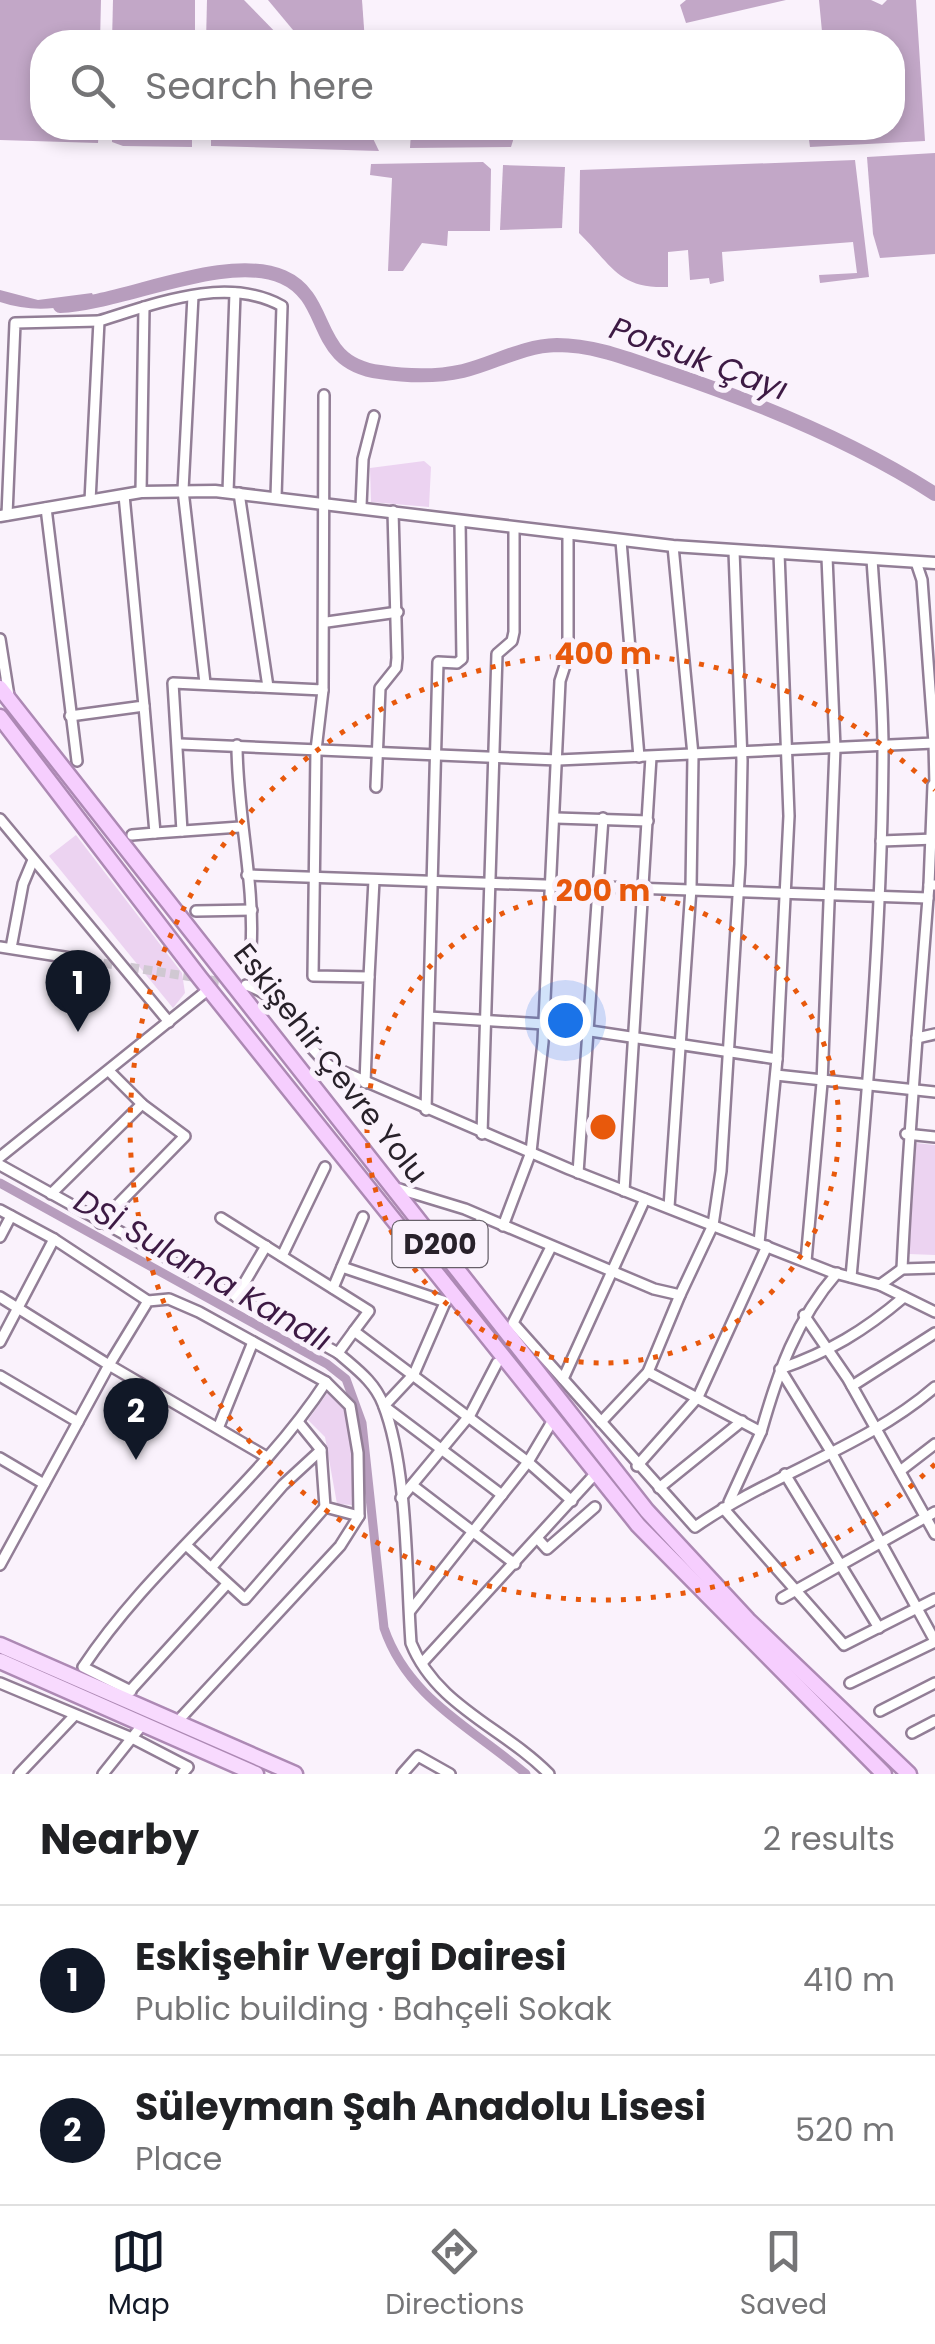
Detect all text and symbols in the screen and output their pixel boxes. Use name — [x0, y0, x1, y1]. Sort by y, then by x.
search box — [30, 30, 905, 140]
icon: search — [65, 58, 120, 113]
text: Search here — [145, 59, 374, 112]
water label: Porsuk Çayı — [604, 305, 794, 411]
text: 400 m — [554, 632, 652, 675]
text: 200 m — [556, 869, 650, 912]
street label: Eskişehir Çevre Yolu — [224, 934, 438, 1192]
pin: 1 — [46, 950, 110, 1032]
your location — [540, 995, 591, 1046]
centre of rings — [585, 1109, 621, 1145]
water label: DSİ Sulama Kanalı — [66, 1178, 340, 1362]
road number: D200 — [392, 1221, 488, 1267]
pin: 2 — [104, 1378, 168, 1460]
text: Nearby — [40, 1810, 199, 1869]
text: 2 results — [763, 1816, 895, 1861]
text: Eskişehir Vergi Dairesi — [135, 1930, 566, 1983]
text: 1 — [66, 1957, 79, 2002]
text: 410 m — [803, 1957, 895, 2002]
text: Public building · Bahçeli Sokak — [135, 1986, 612, 2031]
text: Süleyman Şah Anadolu Lisesi — [135, 2080, 706, 2133]
text: 2 — [63, 2107, 82, 2152]
text: 520 m — [795, 2107, 895, 2152]
text: Place — [135, 2136, 222, 2181]
tab: Map — [108, 2224, 170, 2326]
tab: Directions — [385, 2224, 524, 2326]
tab: Saved — [740, 2224, 827, 2326]

